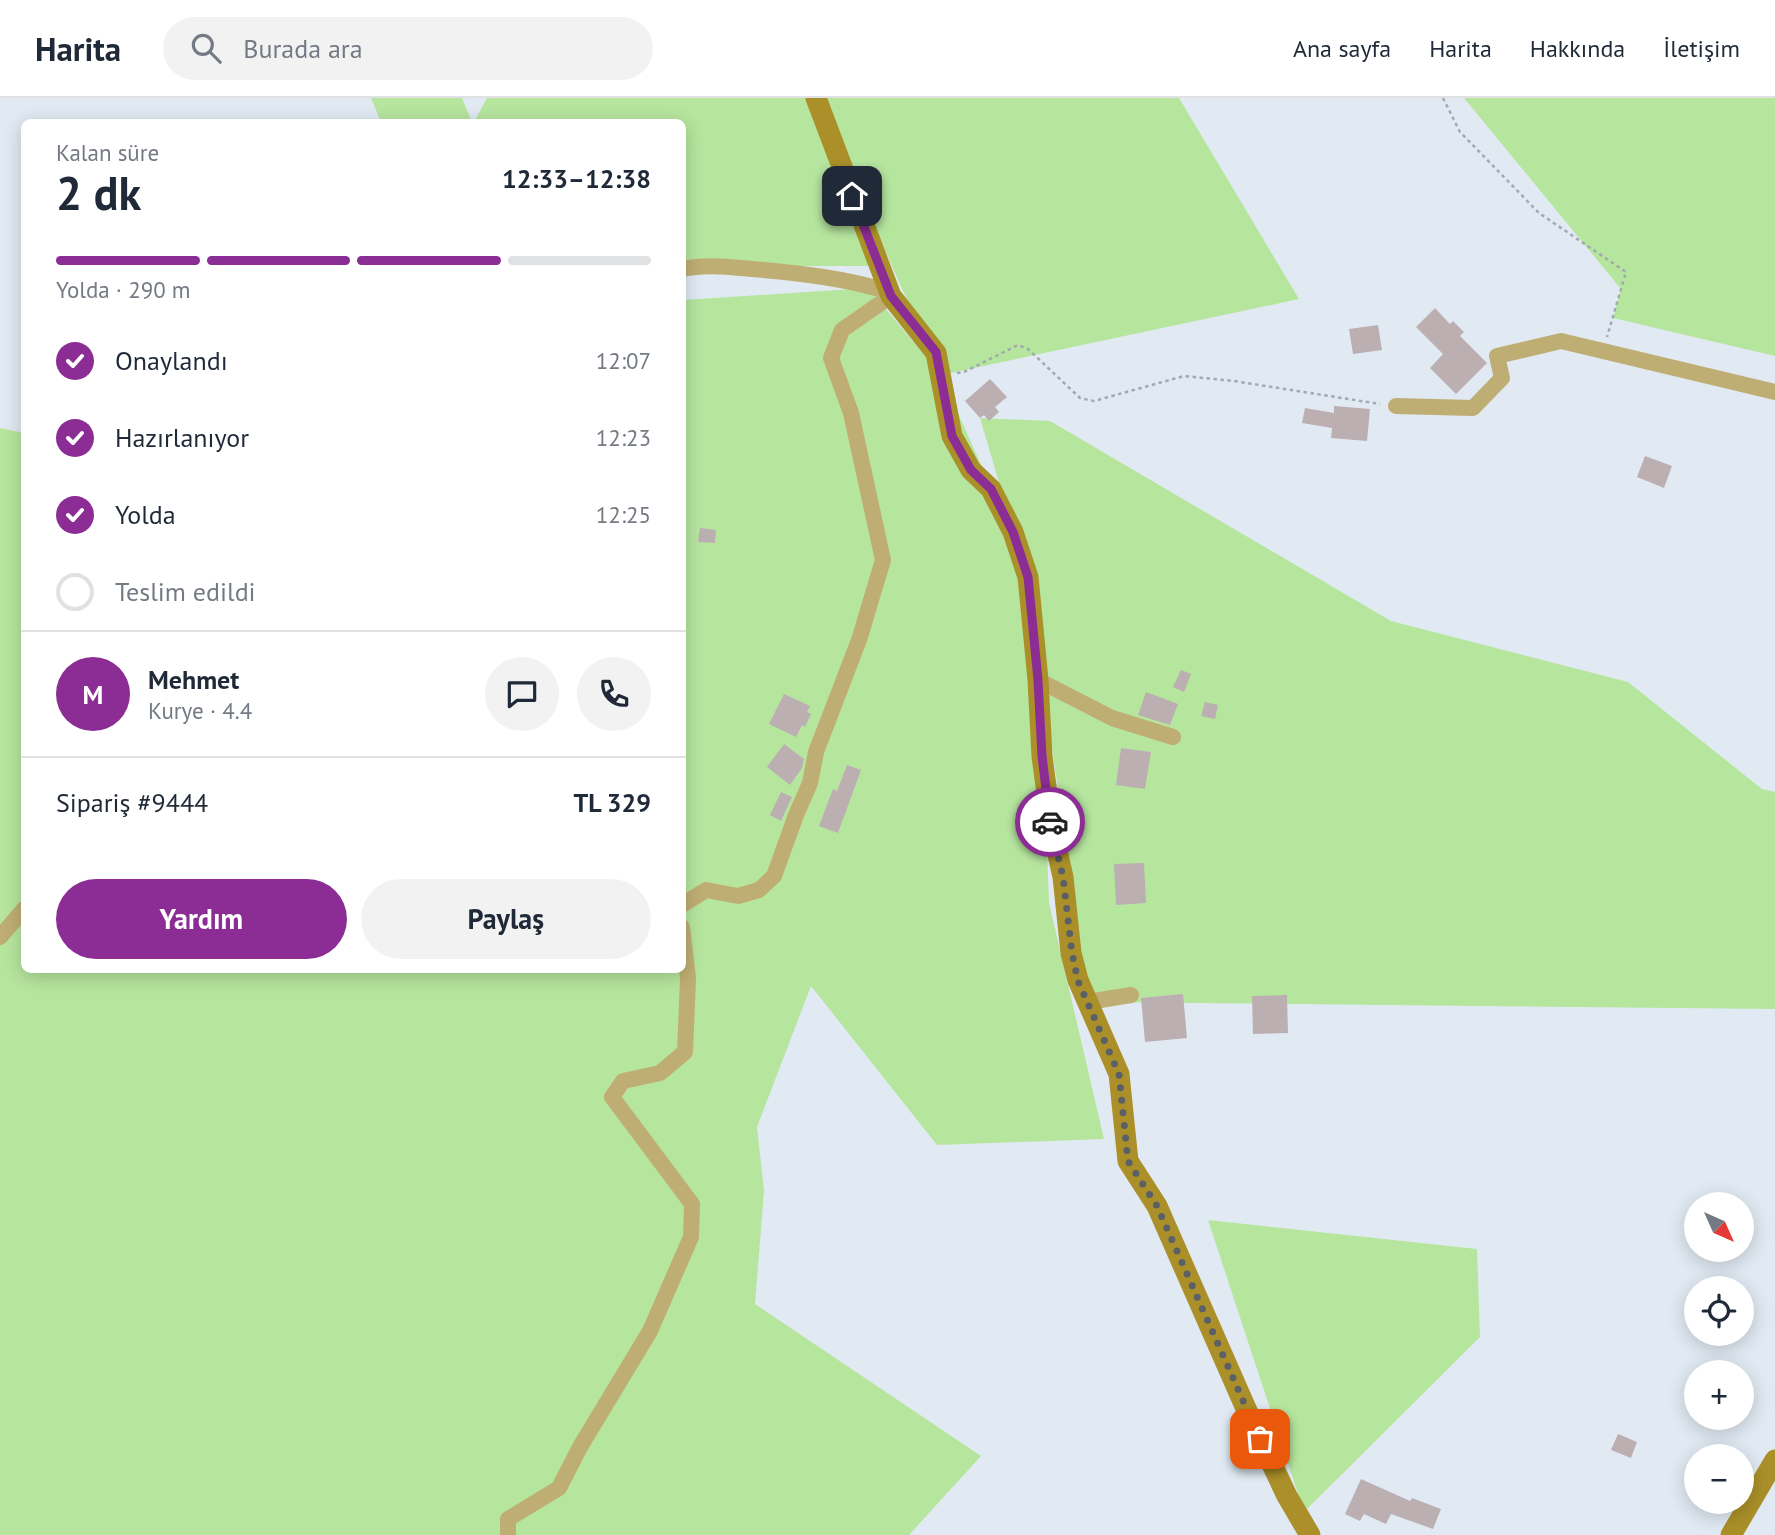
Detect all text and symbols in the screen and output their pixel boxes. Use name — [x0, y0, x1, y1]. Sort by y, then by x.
search box — [163, 17, 653, 80]
text: Harita — [35, 27, 121, 70]
icon: search — [187, 29, 225, 67]
text: Burada ara — [243, 32, 363, 65]
text: Ana sayfa — [1293, 33, 1391, 64]
text: Harita — [1429, 33, 1492, 64]
text: Hakkında — [1530, 33, 1625, 64]
text: İletişim — [1663, 33, 1740, 64]
text: Kalan süre — [56, 138, 159, 167]
text: 12:33–12:38 — [502, 162, 651, 195]
text: 2 dk — [56, 163, 141, 223]
pin — [822, 166, 882, 226]
icon: home — [833, 177, 871, 215]
text: Yolda · 290 m — [56, 275, 191, 304]
icon: check — [56, 342, 94, 380]
text: Onaylandı — [115, 344, 228, 377]
text: 12:07 — [596, 346, 651, 375]
icon: check — [56, 419, 94, 457]
text: Hazırlanıyor — [115, 421, 249, 454]
text: 12:23 — [596, 423, 651, 452]
icon: check — [56, 496, 94, 534]
text: Yolda — [115, 498, 176, 531]
text: 12:25 — [596, 500, 651, 529]
text: Teslim edildi — [115, 575, 256, 608]
button: chat — [485, 657, 559, 731]
button: phone — [577, 657, 651, 731]
text: Mehmet — [148, 663, 239, 696]
text: M — [83, 678, 103, 711]
text: Kurye · 4.4 — [148, 696, 252, 725]
text: Sipariş #9444 — [56, 786, 208, 819]
text: TL 329 — [573, 786, 651, 819]
courier — [1015, 787, 1085, 857]
icon: car — [1031, 803, 1069, 841]
button: Yardım — [56, 879, 347, 959]
button: Paylaş — [361, 879, 651, 959]
north arrow — [1684, 1192, 1754, 1262]
map controls — [1684, 1192, 1754, 1514]
button: locate — [1684, 1276, 1754, 1346]
button: + — [1684, 1360, 1754, 1430]
pin — [1230, 1409, 1290, 1469]
icon: bag — [1241, 1420, 1279, 1458]
button: − — [1684, 1444, 1754, 1514]

